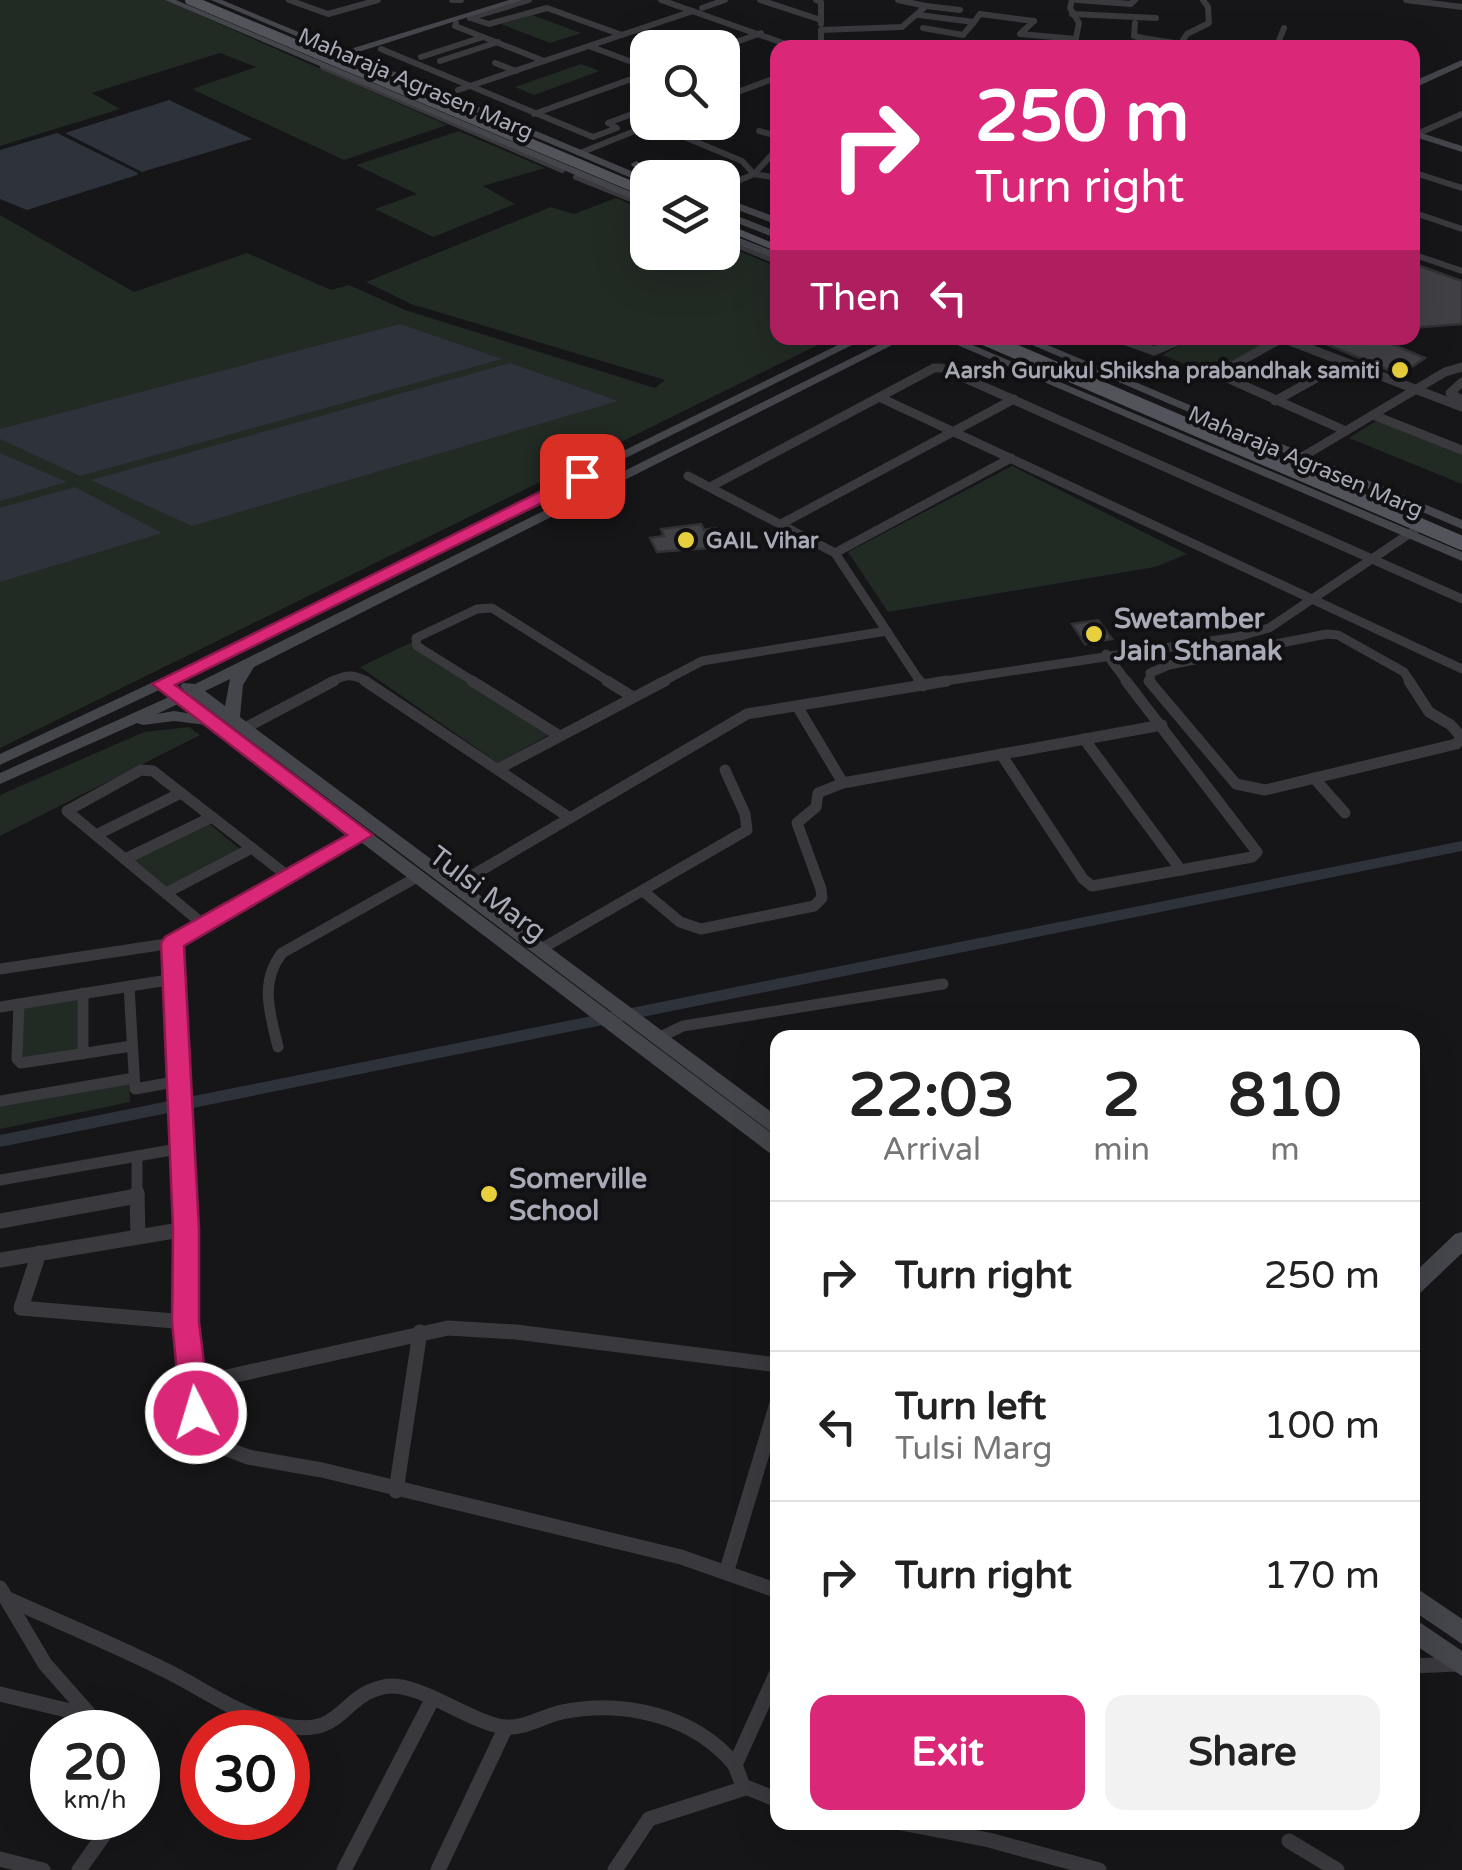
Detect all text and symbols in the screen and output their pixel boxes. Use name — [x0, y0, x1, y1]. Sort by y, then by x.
street label: Maharaja Agrasen Marg — [294, 23, 537, 145]
map controls — [630, 30, 740, 270]
button: search — [630, 30, 740, 140]
text: 250 m — [975, 76, 1189, 160]
icon: right — [810, 80, 940, 210]
button: layers — [630, 160, 740, 270]
text: Turn right — [975, 161, 1184, 215]
icon: left — [921, 270, 976, 325]
text: Then — [810, 275, 901, 321]
place label: Aarsh Gurukul Shiksha prabandhak samiti — [944, 358, 1380, 384]
marker: Aarsh Gurukul Shiksha prabandhak samiti — [1389, 359, 1411, 381]
street label: Maharaja Agrasen Marg — [1184, 401, 1427, 523]
pin — [540, 434, 625, 519]
icon: arrive — [555, 449, 610, 504]
place label: GAIL Vihar — [706, 528, 819, 554]
marker: GAIL Vihar — [675, 529, 697, 551]
place label: Swetamber Jain Sthanak — [1113, 602, 1282, 668]
marker: Swetamber Jain Sthanak — [1083, 623, 1105, 645]
street label: Tulsi Marg — [422, 839, 553, 949]
text: 22:03 — [848, 1060, 1015, 1132]
text: 2 — [1103, 1060, 1140, 1132]
text: 810 — [1228, 1060, 1342, 1132]
text: Arrival — [882, 1131, 981, 1169]
text: min — [1093, 1131, 1150, 1169]
text: m — [1270, 1131, 1300, 1169]
place label: Somerville School — [509, 1162, 647, 1228]
marker: Somerville School — [478, 1183, 500, 1205]
icon: right — [810, 1249, 865, 1304]
text: Turn right — [895, 1253, 1072, 1299]
text: 250 m — [1264, 1253, 1380, 1299]
position arrow — [144, 1361, 248, 1465]
text: Turn left — [895, 1384, 1046, 1430]
icon: left — [810, 1399, 865, 1454]
text: 100 m — [1264, 1403, 1380, 1449]
text: Tulsi Marg — [895, 1430, 1053, 1468]
icon: right — [810, 1549, 865, 1604]
text: Turn right — [895, 1553, 1072, 1599]
text: 170 m — [1264, 1553, 1380, 1599]
button: Exit — [810, 1695, 1085, 1810]
button: Share — [1105, 1695, 1380, 1810]
speed limit sign: 30 — [180, 1710, 310, 1840]
text: 20 — [64, 1733, 126, 1793]
text: km/h — [64, 1785, 126, 1815]

